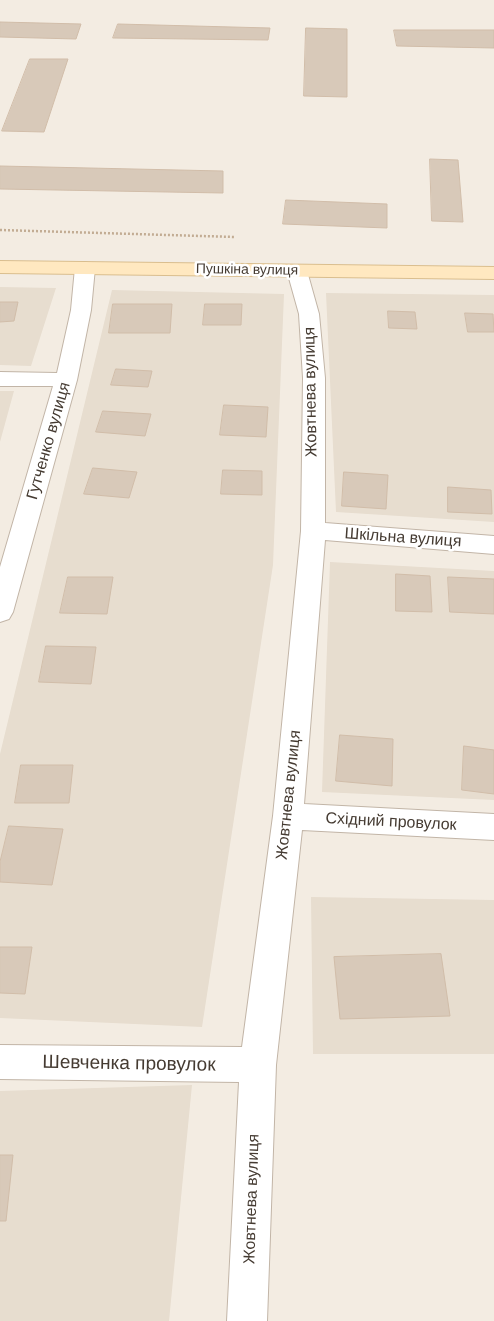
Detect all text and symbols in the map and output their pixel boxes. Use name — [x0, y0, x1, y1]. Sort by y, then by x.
street label: Пушкіна вулиця — [196, 261, 298, 279]
street label: Жовтнева вулиця — [300, 327, 322, 457]
street label: Гутченко вулиця — [23, 380, 75, 502]
street label: Шкільна вулиця — [344, 524, 462, 552]
street label: Жовтнева вулиця — [273, 729, 305, 861]
street label: Східний провулок — [325, 809, 457, 835]
street label: Шевченка провулок — [42, 1051, 216, 1077]
street label: Жовтнева вулиця — [240, 1134, 264, 1264]

